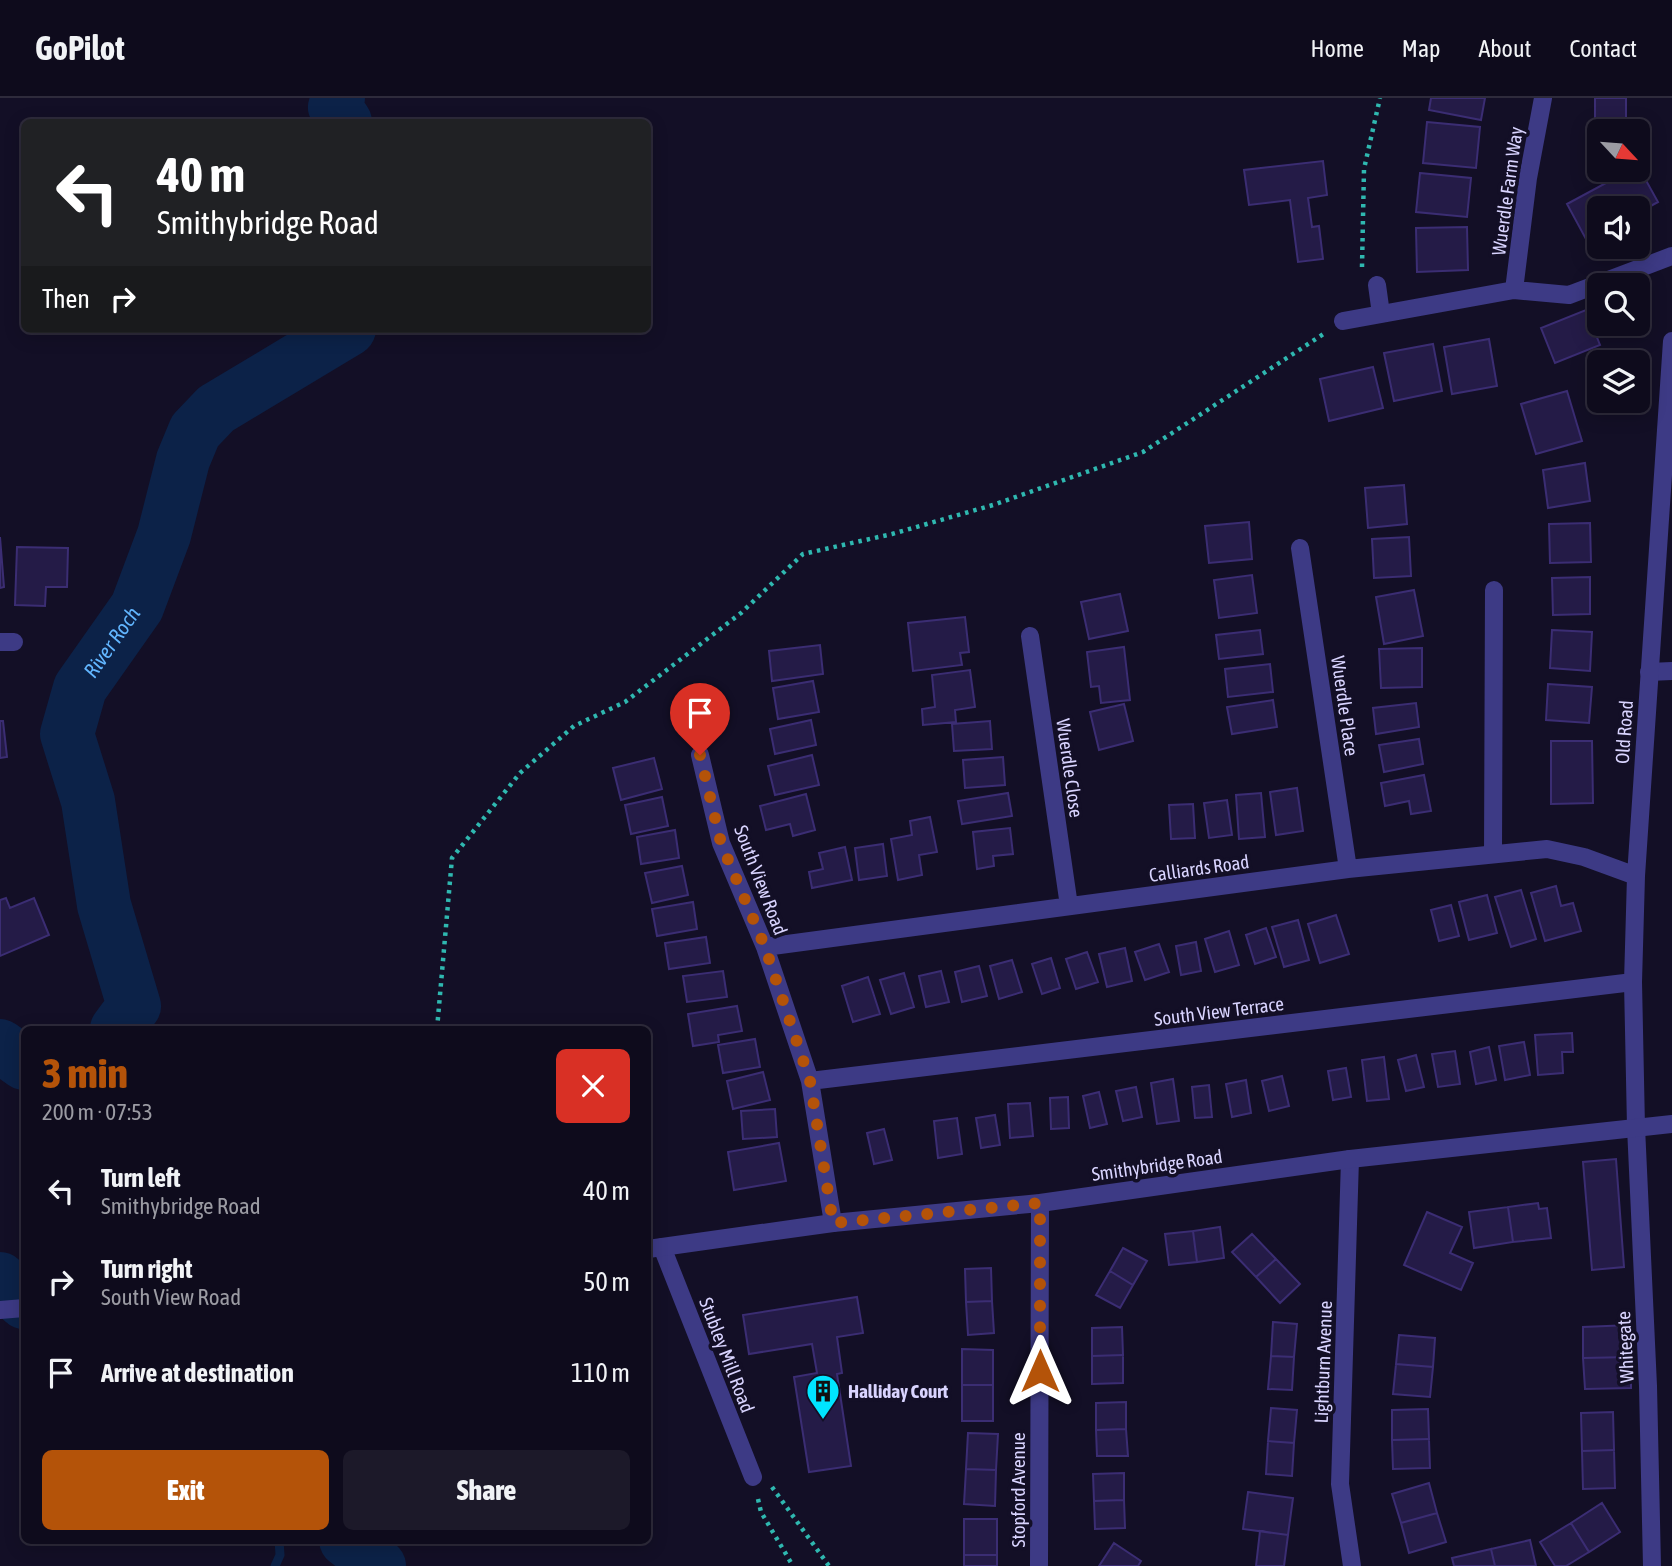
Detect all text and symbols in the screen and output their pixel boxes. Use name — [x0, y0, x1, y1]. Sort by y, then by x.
text: GoPilot — [35, 29, 125, 67]
text: Home — [1310, 35, 1364, 62]
text: Map — [1402, 35, 1440, 62]
text: About — [1478, 35, 1531, 62]
text: Contact — [1569, 35, 1637, 62]
north arrow — [1587, 119, 1650, 182]
map controls — [1587, 119, 1650, 413]
street label: Wuerdle Farm Way — [1487, 125, 1527, 257]
text: 40 m — [157, 146, 245, 202]
icon: left — [42, 147, 133, 238]
button: sound — [1587, 196, 1650, 259]
text: Smithybridge Road — [157, 204, 379, 241]
button: search — [1587, 273, 1650, 336]
icon: right — [104, 280, 142, 318]
text: Then — [42, 284, 90, 314]
button: layers — [1587, 350, 1650, 413]
water label: River Roch — [78, 602, 144, 682]
street label: Wuerdle Place — [1327, 655, 1363, 757]
pin — [670, 683, 730, 755]
icon: arrive — [681, 694, 719, 732]
street label: Old Road — [1611, 699, 1637, 765]
street label: Wuerdle Close — [1052, 717, 1088, 819]
street label: South View Road — [730, 822, 792, 938]
street label: Calliards Road — [1148, 850, 1250, 886]
street label: South View Terrace — [1153, 992, 1285, 1030]
text: 3 min — [42, 1049, 128, 1097]
button: close — [556, 1049, 630, 1123]
text: 200 m · 07:53 — [42, 1099, 153, 1125]
street label: Smithybridge Road — [1090, 1145, 1224, 1185]
text: Turn left — [101, 1163, 181, 1193]
icon: left — [42, 1172, 80, 1210]
text: 40 m — [583, 1176, 630, 1206]
text: Smithybridge Road — [101, 1193, 261, 1219]
text: Turn right — [101, 1254, 192, 1284]
icon: right — [42, 1263, 80, 1301]
text: 50 m — [583, 1267, 630, 1297]
text: South View Road — [101, 1284, 241, 1310]
street label: Stubley Mill Road — [695, 1294, 759, 1416]
street label: Lightburn Avenue — [1310, 1300, 1336, 1424]
street label: Whitegate — [1612, 1311, 1638, 1383]
position arrow — [1003, 1334, 1077, 1408]
icon: arrive — [42, 1354, 80, 1392]
text: Arrive at destination — [101, 1358, 294, 1388]
text: 110 m — [571, 1358, 630, 1388]
building icon: Halliday Court — [804, 1372, 842, 1421]
place label: Halliday Court — [848, 1380, 949, 1402]
street label: Stopford Avenue — [1007, 1432, 1029, 1548]
button: Exit — [42, 1450, 329, 1530]
button: Share — [343, 1450, 630, 1530]

